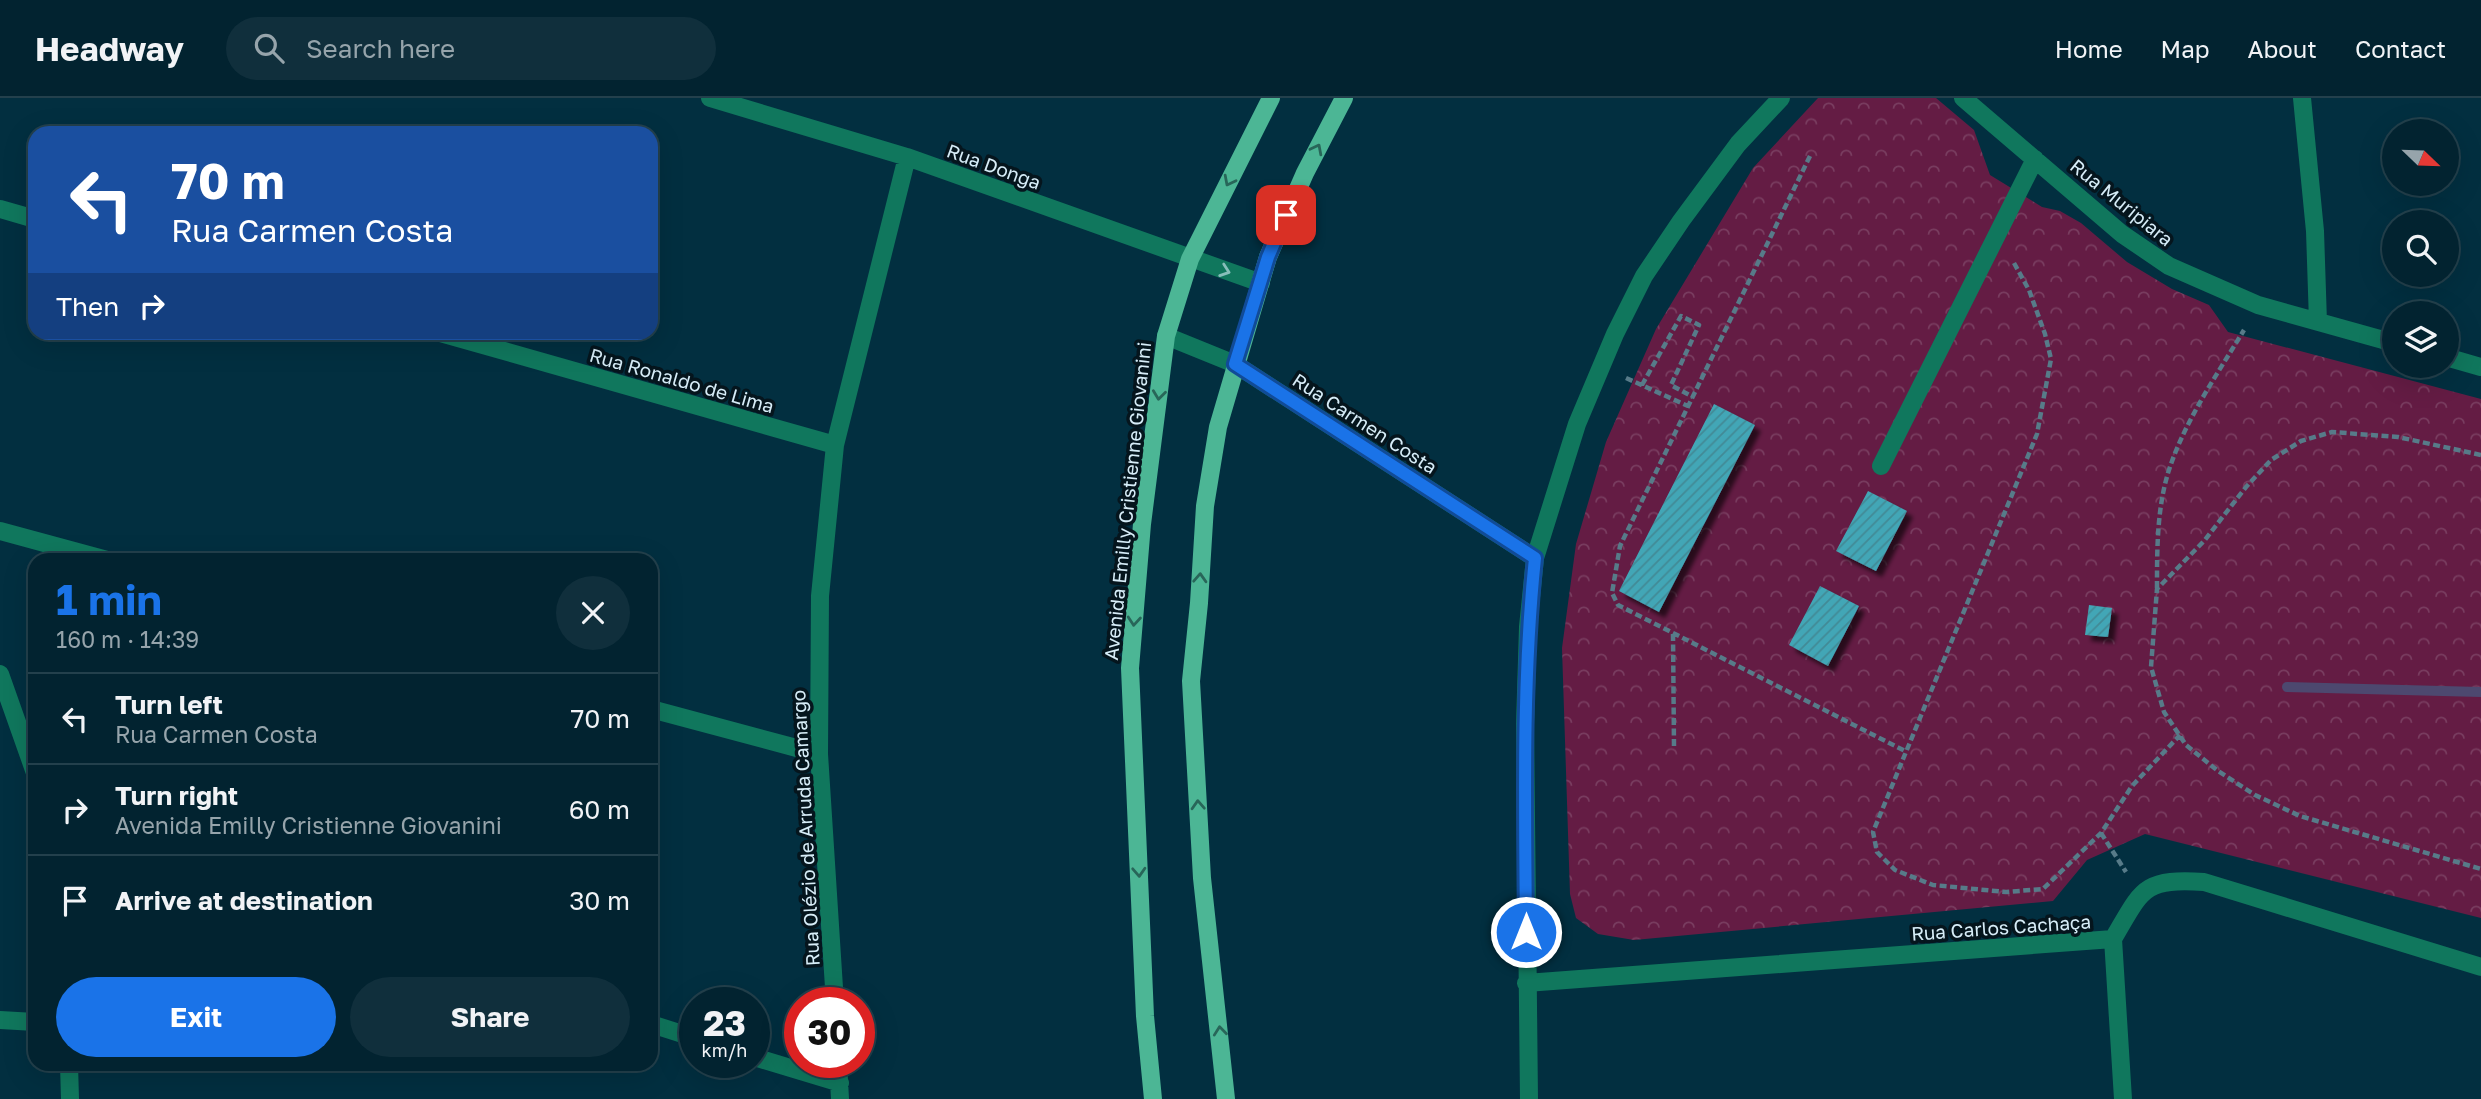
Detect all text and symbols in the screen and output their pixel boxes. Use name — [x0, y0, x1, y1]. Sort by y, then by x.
search box — [226, 17, 716, 80]
text: Headway — [35, 29, 184, 68]
icon: search — [250, 29, 288, 67]
text: Search here — [306, 33, 455, 64]
text: Home — [2055, 34, 2123, 63]
text: Map — [2161, 34, 2210, 63]
text: About — [2248, 34, 2317, 63]
text: Contact — [2355, 34, 2446, 63]
north arrow — [2382, 119, 2459, 196]
map controls — [2382, 119, 2459, 378]
street label: Rua Donga — [944, 138, 1044, 194]
one-way arrow — [1309, 144, 1323, 156]
text: 70 m — [171, 151, 285, 210]
icon: left — [56, 154, 147, 245]
street label: Rua Muripiara — [2066, 154, 2178, 250]
one-way arrow — [1224, 174, 1238, 186]
pin — [1256, 185, 1316, 245]
icon: arrive — [1267, 196, 1305, 234]
button: search — [2382, 210, 2459, 287]
text: Rua Carmen Costa — [171, 211, 453, 249]
one-way arrow — [1218, 263, 1231, 277]
icon: right — [133, 287, 171, 325]
text: Then — [56, 291, 119, 322]
button: layers — [2382, 301, 2459, 378]
street label: Avenida Emilly Cristienne Giovanini — [1099, 341, 1155, 661]
street label: Rua Ronaldo de Lima — [587, 343, 777, 417]
street label: Rua Carmen Costa — [1288, 368, 1442, 478]
one-way arrow — [1151, 389, 1166, 401]
one-way arrow — [1193, 572, 1208, 583]
text: 1 min — [56, 574, 162, 624]
button: close — [556, 576, 630, 650]
one-way arrow — [1127, 616, 1142, 627]
text: 160 m · 14:39 — [56, 625, 199, 653]
text: Turn left — [115, 689, 223, 720]
street label: Rua Olézio de Arruda Camargo — [786, 689, 824, 967]
icon: left — [56, 700, 94, 738]
text: 70 m — [571, 703, 630, 734]
text: Rua Carmen Costa — [115, 720, 318, 748]
text: Turn right — [115, 780, 238, 811]
icon: right — [56, 791, 94, 829]
text: 60 m — [569, 794, 630, 825]
one-way arrow — [1191, 799, 1206, 810]
text: Avenida Emilly Cristienne Giovanini — [115, 811, 502, 839]
one-way arrow — [1131, 867, 1146, 878]
icon: arrive — [56, 882, 94, 920]
text: Arrive at destination — [115, 885, 373, 916]
text: 30 m — [569, 885, 630, 916]
position arrow — [1489, 895, 1563, 969]
street label: Rua Carlos Cachaça — [1910, 909, 2092, 945]
button: Exit — [56, 977, 336, 1057]
button: Share — [350, 977, 630, 1057]
speed limit sign: 30 — [784, 987, 875, 1078]
text: 23 — [703, 1002, 746, 1044]
one-way arrow — [1212, 1025, 1227, 1037]
text: km/h — [702, 1039, 747, 1061]

